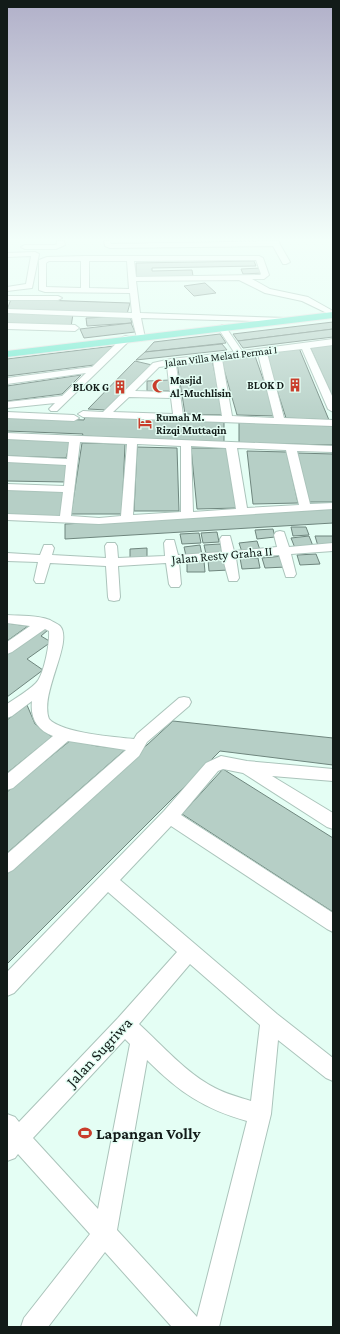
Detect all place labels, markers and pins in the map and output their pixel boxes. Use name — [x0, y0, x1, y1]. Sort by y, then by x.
place label: Masjid Al-Muchlisin — [169, 374, 232, 399]
building icon: BLOK D — [287, 377, 303, 393]
mosque icon: Masjid Al-Muchlisin — [151, 378, 167, 394]
building icon: BLOK G — [112, 379, 128, 395]
place label: BLOK D — [247, 379, 284, 391]
place label: BLOK G — [73, 381, 109, 393]
place label: Rumah M. Rizqi Muttaqin — [156, 411, 227, 436]
hotel icon: Rumah M. Rizqi Muttaqin — [137, 415, 153, 431]
sports icon: Lapangan Volly — [77, 1125, 93, 1141]
place label: Lapangan Volly — [96, 1125, 201, 1142]

